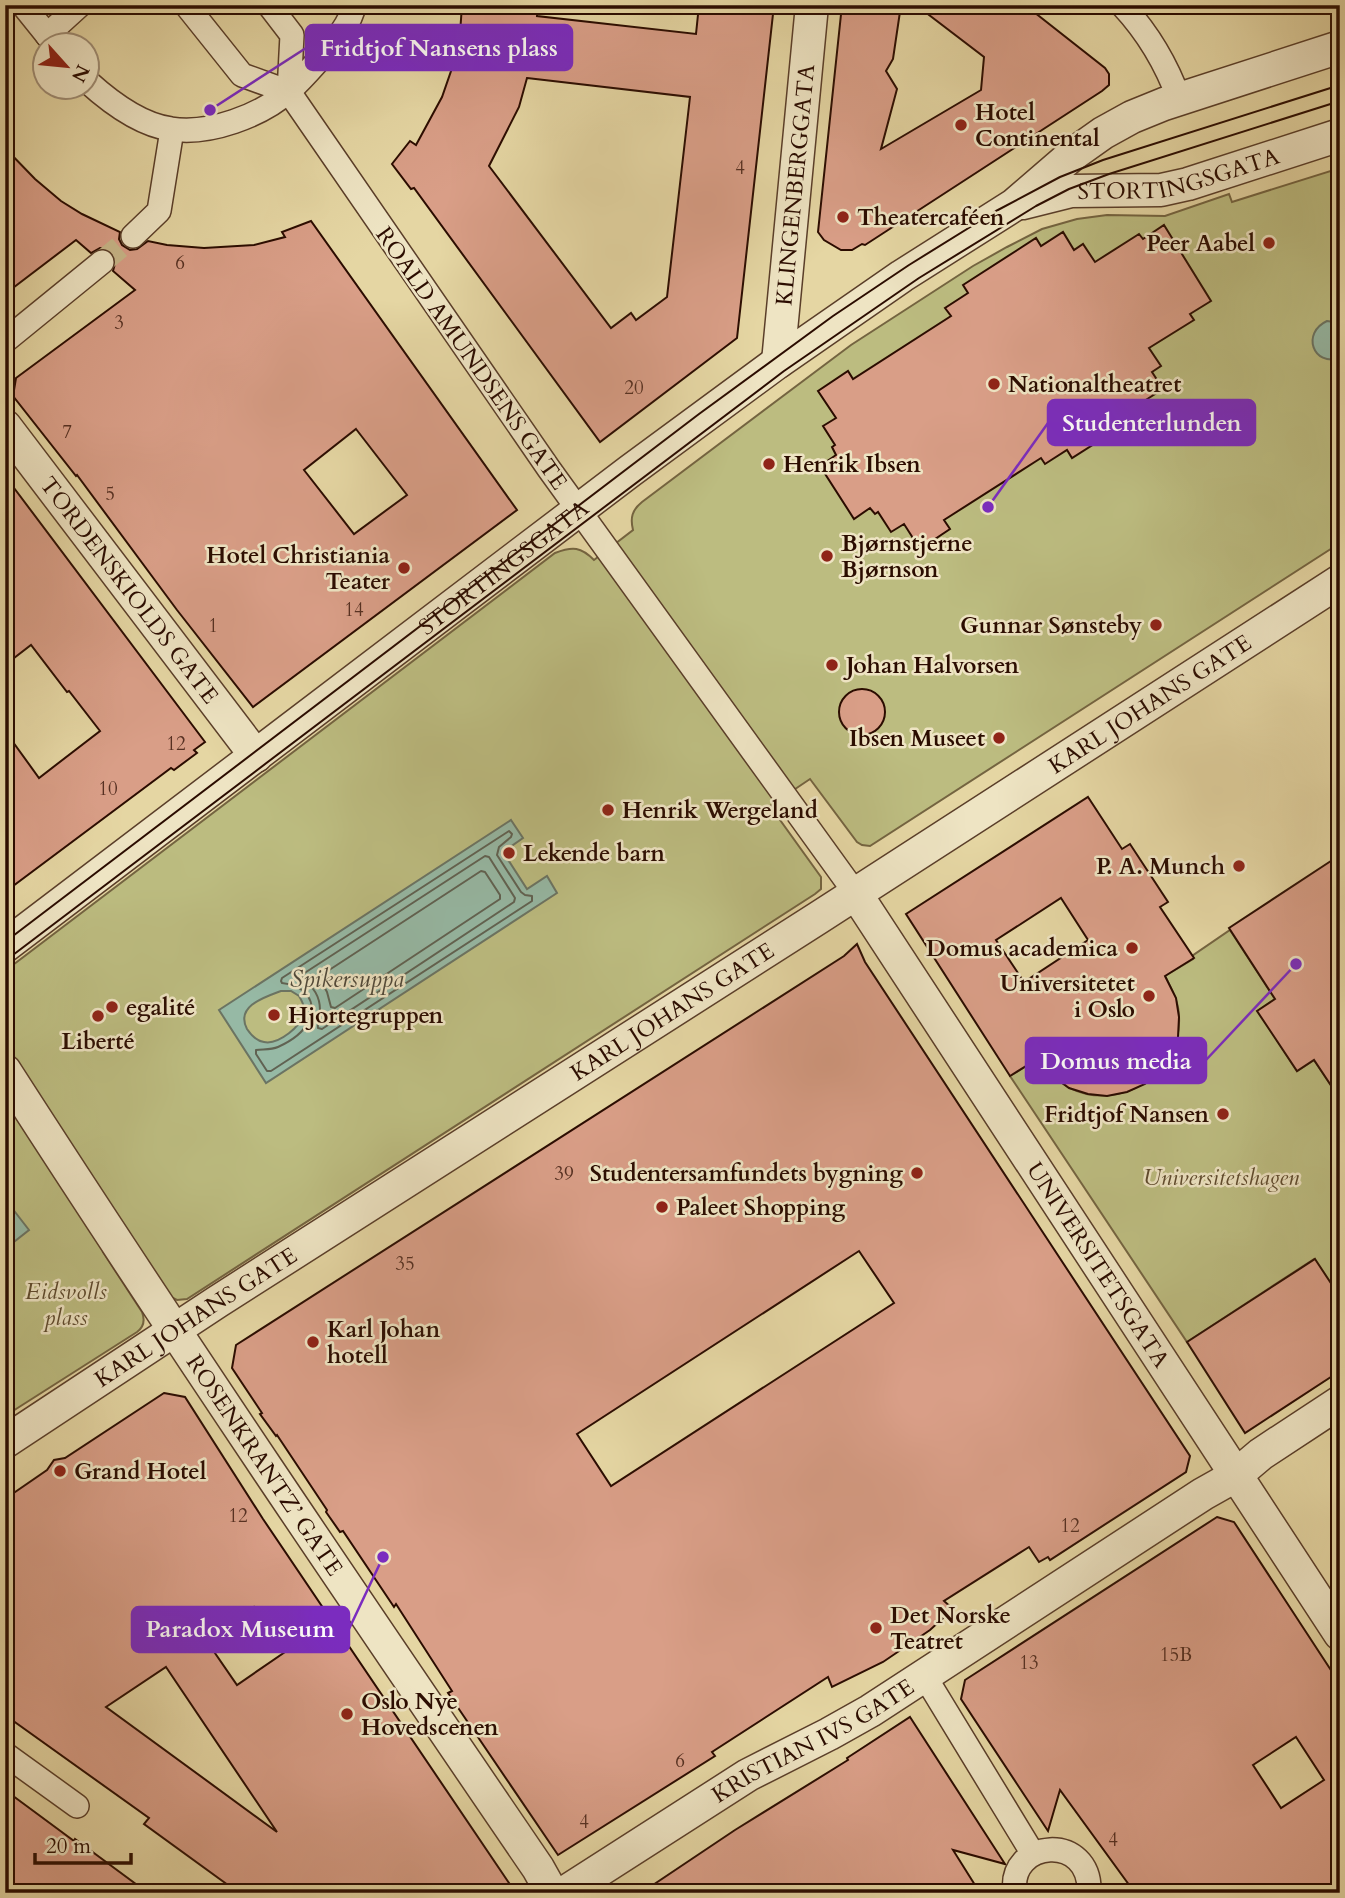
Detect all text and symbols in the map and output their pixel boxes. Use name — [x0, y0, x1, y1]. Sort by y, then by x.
callout: Fridtjof Nansens plass — [306, 25, 572, 70]
north arrow — [32, 32, 102, 102]
text: Fridtjof Nansens plass — [320, 32, 558, 65]
text: N — [65, 60, 96, 87]
street label: KLINGENBERGGATA — [768, 62, 822, 307]
place label: Hotel Continental — [975, 97, 1100, 154]
marker: Hotel Continental — [953, 117, 969, 133]
street label: STORTINGSGATA — [1077, 140, 1284, 207]
house number: 4 — [735, 155, 745, 181]
place label: Theatercaféen — [857, 202, 1005, 233]
marker: Theatercaféen — [835, 209, 851, 225]
street label: ROALD AMUNDSENS GATE — [369, 220, 575, 496]
place label: Peer Aabel — [1146, 228, 1255, 259]
marker: Peer Aabel — [1261, 235, 1277, 251]
house number: 6 — [175, 250, 185, 276]
house number: 3 — [114, 310, 124, 336]
place label: Nationaltheatret — [1008, 369, 1181, 400]
house number: 20 — [624, 375, 644, 401]
marker: Nationaltheatret — [986, 376, 1002, 392]
callout: Studenterlunden — [1048, 400, 1255, 445]
text: Studenterlunden — [1062, 407, 1242, 440]
house number: 7 — [62, 419, 72, 445]
place label: Henrik Ibsen — [783, 449, 921, 480]
marker: Henrik Ibsen — [761, 456, 777, 472]
street label: TORDENSKIOLDS GATE — [33, 470, 226, 710]
house number: 5 — [105, 481, 115, 507]
street label: STORTINGSGATA — [412, 493, 596, 642]
place label: Bjørnstjerne Bjørnson — [841, 528, 973, 585]
place label: Hotel Christiania Teater — [206, 540, 391, 597]
marker: Bjørnstjerne Bjørnson — [819, 548, 835, 564]
marker: Hotel Christiania Teater — [396, 560, 412, 576]
house number: 14 — [344, 597, 364, 623]
place label: Gunnar Sønsteby — [960, 610, 1142, 641]
house number: 1 — [208, 613, 218, 639]
marker: Gunnar Sønsteby — [1148, 617, 1164, 633]
street label: KARL JOHANS GATE — [1042, 627, 1257, 781]
place label: Johan Halvorsen — [843, 650, 1019, 681]
marker: Johan Halvorsen — [824, 657, 840, 673]
place label: Ibsen Museet — [849, 723, 985, 754]
marker: Ibsen Museet — [991, 730, 1007, 746]
house number: 12 — [166, 731, 186, 757]
house number: 10 — [98, 776, 118, 802]
place label: Henrik Wergeland — [622, 795, 818, 826]
marker: Henrik Wergeland — [600, 802, 616, 818]
place label: Lekende barn — [523, 838, 665, 869]
marker: Lekende barn — [501, 845, 517, 861]
place label: P. A. Munch — [1096, 851, 1225, 882]
marker: P. A. Munch — [1231, 858, 1247, 874]
place label: Domus academica — [926, 933, 1119, 964]
street label: KARL JOHANS GATE — [565, 935, 780, 1088]
marker: Domus academica — [1124, 940, 1140, 956]
water label: Spikersuppa — [290, 963, 404, 996]
place label: Universitetet i Oslo — [1000, 968, 1135, 1025]
marker: Universitetet i Oslo — [1141, 988, 1157, 1004]
place label: egalité — [126, 992, 195, 1023]
marker: egalité — [104, 999, 120, 1015]
place label: Hjortegruppen — [288, 1000, 444, 1031]
marker: Hjortegruppen — [266, 1007, 282, 1023]
marker: Liberté — [90, 1008, 106, 1024]
place label: Liberté — [61, 1026, 135, 1057]
callout: Domus media — [1026, 1038, 1206, 1083]
text: Domus media — [1040, 1045, 1192, 1078]
place label: Fridtjof Nansen — [1044, 1099, 1209, 1130]
marker: Fridtjof Nansen — [1215, 1106, 1231, 1122]
street label: UNIVERSITETSGATA — [1019, 1156, 1177, 1374]
place label: Studentersamfundets bygning — [590, 1158, 903, 1189]
house number: 39 — [554, 1161, 574, 1187]
park label: Universitetshagen — [1143, 1162, 1300, 1193]
marker: Studentersamfundets bygning — [909, 1165, 925, 1181]
place label: Paleet Shopping — [676, 1192, 845, 1223]
marker: Paleet Shopping — [654, 1199, 670, 1215]
street label: KARL JOHANS GATE — [89, 1240, 303, 1395]
house number: 35 — [395, 1251, 415, 1277]
park label: Eidsvolls plass — [25, 1276, 107, 1333]
place label: Karl Johan hotell — [327, 1314, 441, 1371]
marker: Karl Johan hotell — [305, 1334, 321, 1350]
street label: ROSENKRANTZ’ GATE — [179, 1349, 350, 1582]
place label: Grand Hotel — [74, 1456, 207, 1487]
marker: Grand Hotel — [52, 1463, 68, 1479]
house number: 12 — [228, 1503, 248, 1529]
house number: 12 — [1060, 1513, 1080, 1539]
place label: Det Norske Teatret — [890, 1600, 1011, 1657]
callout: Paradox Museum — [132, 1607, 349, 1652]
text: Paradox Museum — [146, 1613, 335, 1646]
marker: Det Norske Teatret — [868, 1620, 884, 1636]
house number: 15B — [1160, 1642, 1192, 1668]
house number: 13 — [1019, 1650, 1039, 1676]
street label: KRISTIAN IVS GATE — [706, 1671, 920, 1810]
place label: Oslo Nye Hovedscenen — [361, 1686, 499, 1743]
marker: Oslo Nye Hovedscenen — [339, 1706, 355, 1722]
house number: 6 — [675, 1748, 685, 1774]
house number: 4 — [579, 1809, 589, 1835]
scale bar — [35, 1821, 131, 1865]
house number: 4 — [1108, 1827, 1118, 1853]
text: 20 m — [46, 1832, 91, 1861]

